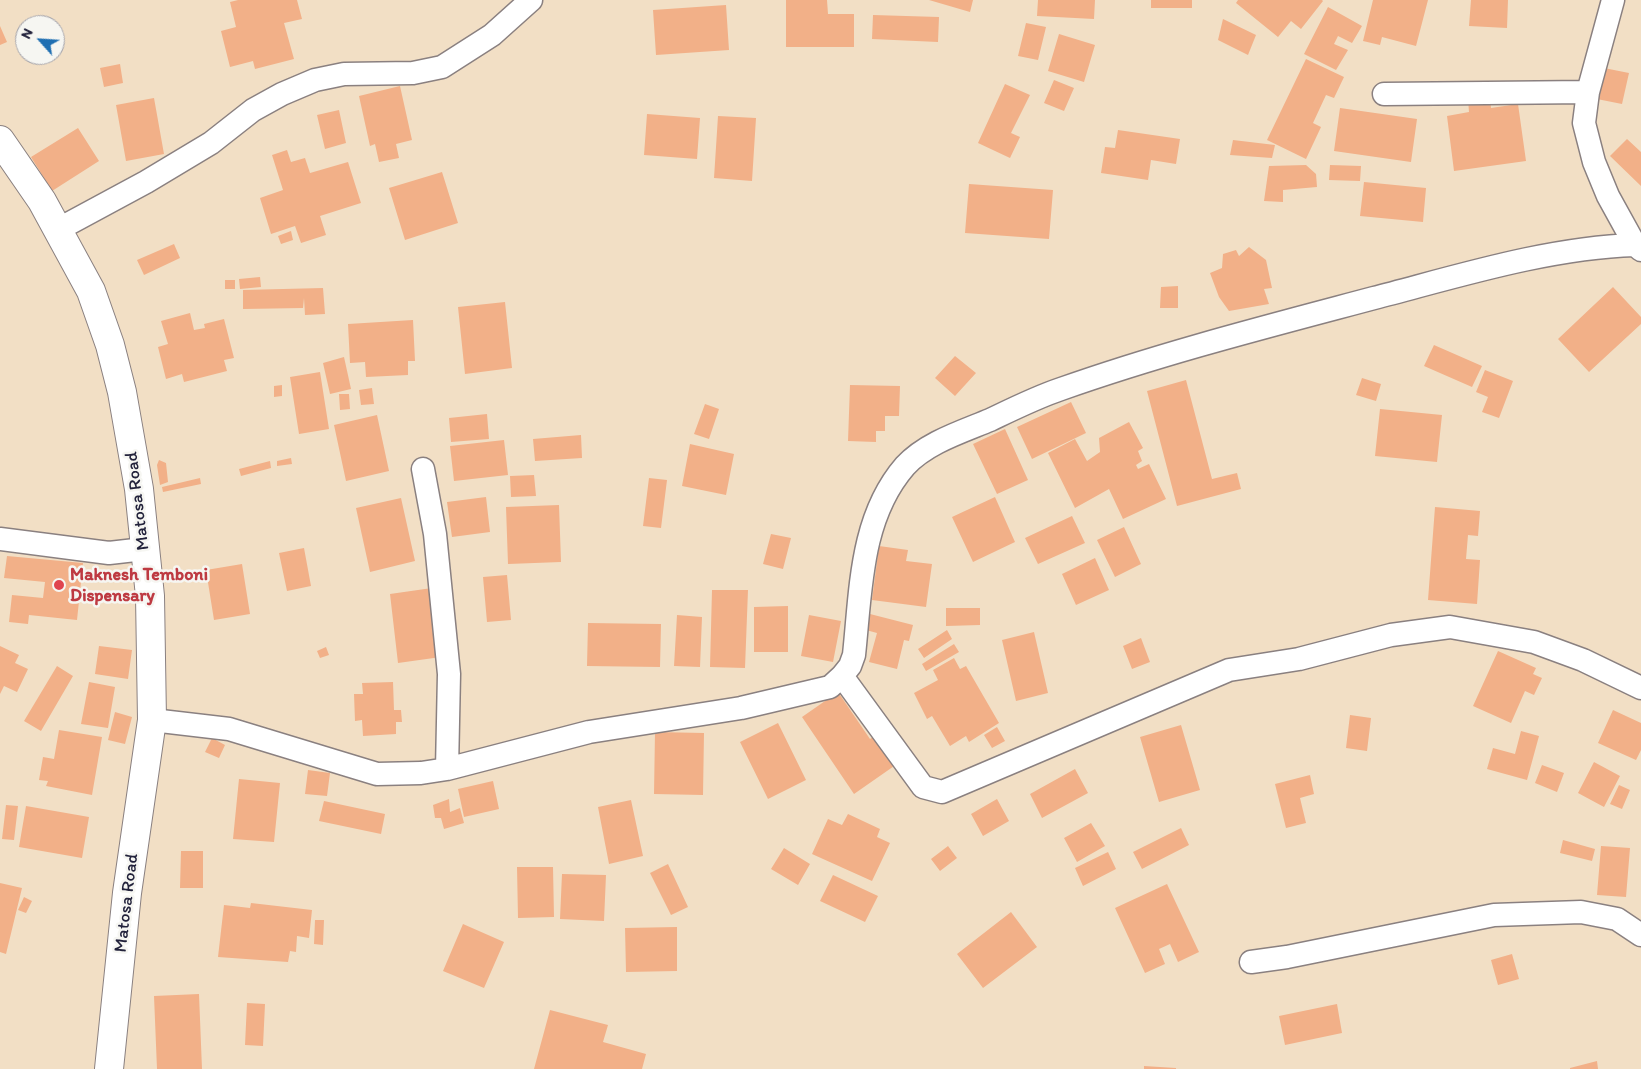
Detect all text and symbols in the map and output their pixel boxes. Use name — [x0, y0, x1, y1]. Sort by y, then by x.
north arrow — [15, 15, 65, 65]
text: N — [17, 26, 37, 42]
street label: Matosa Road — [121, 450, 155, 552]
place label: Maknesh Temboni Dispensary — [70, 564, 208, 606]
marker: Maknesh Temboni Dispensary — [52, 578, 66, 592]
street label: Matosa Road — [110, 852, 144, 954]

